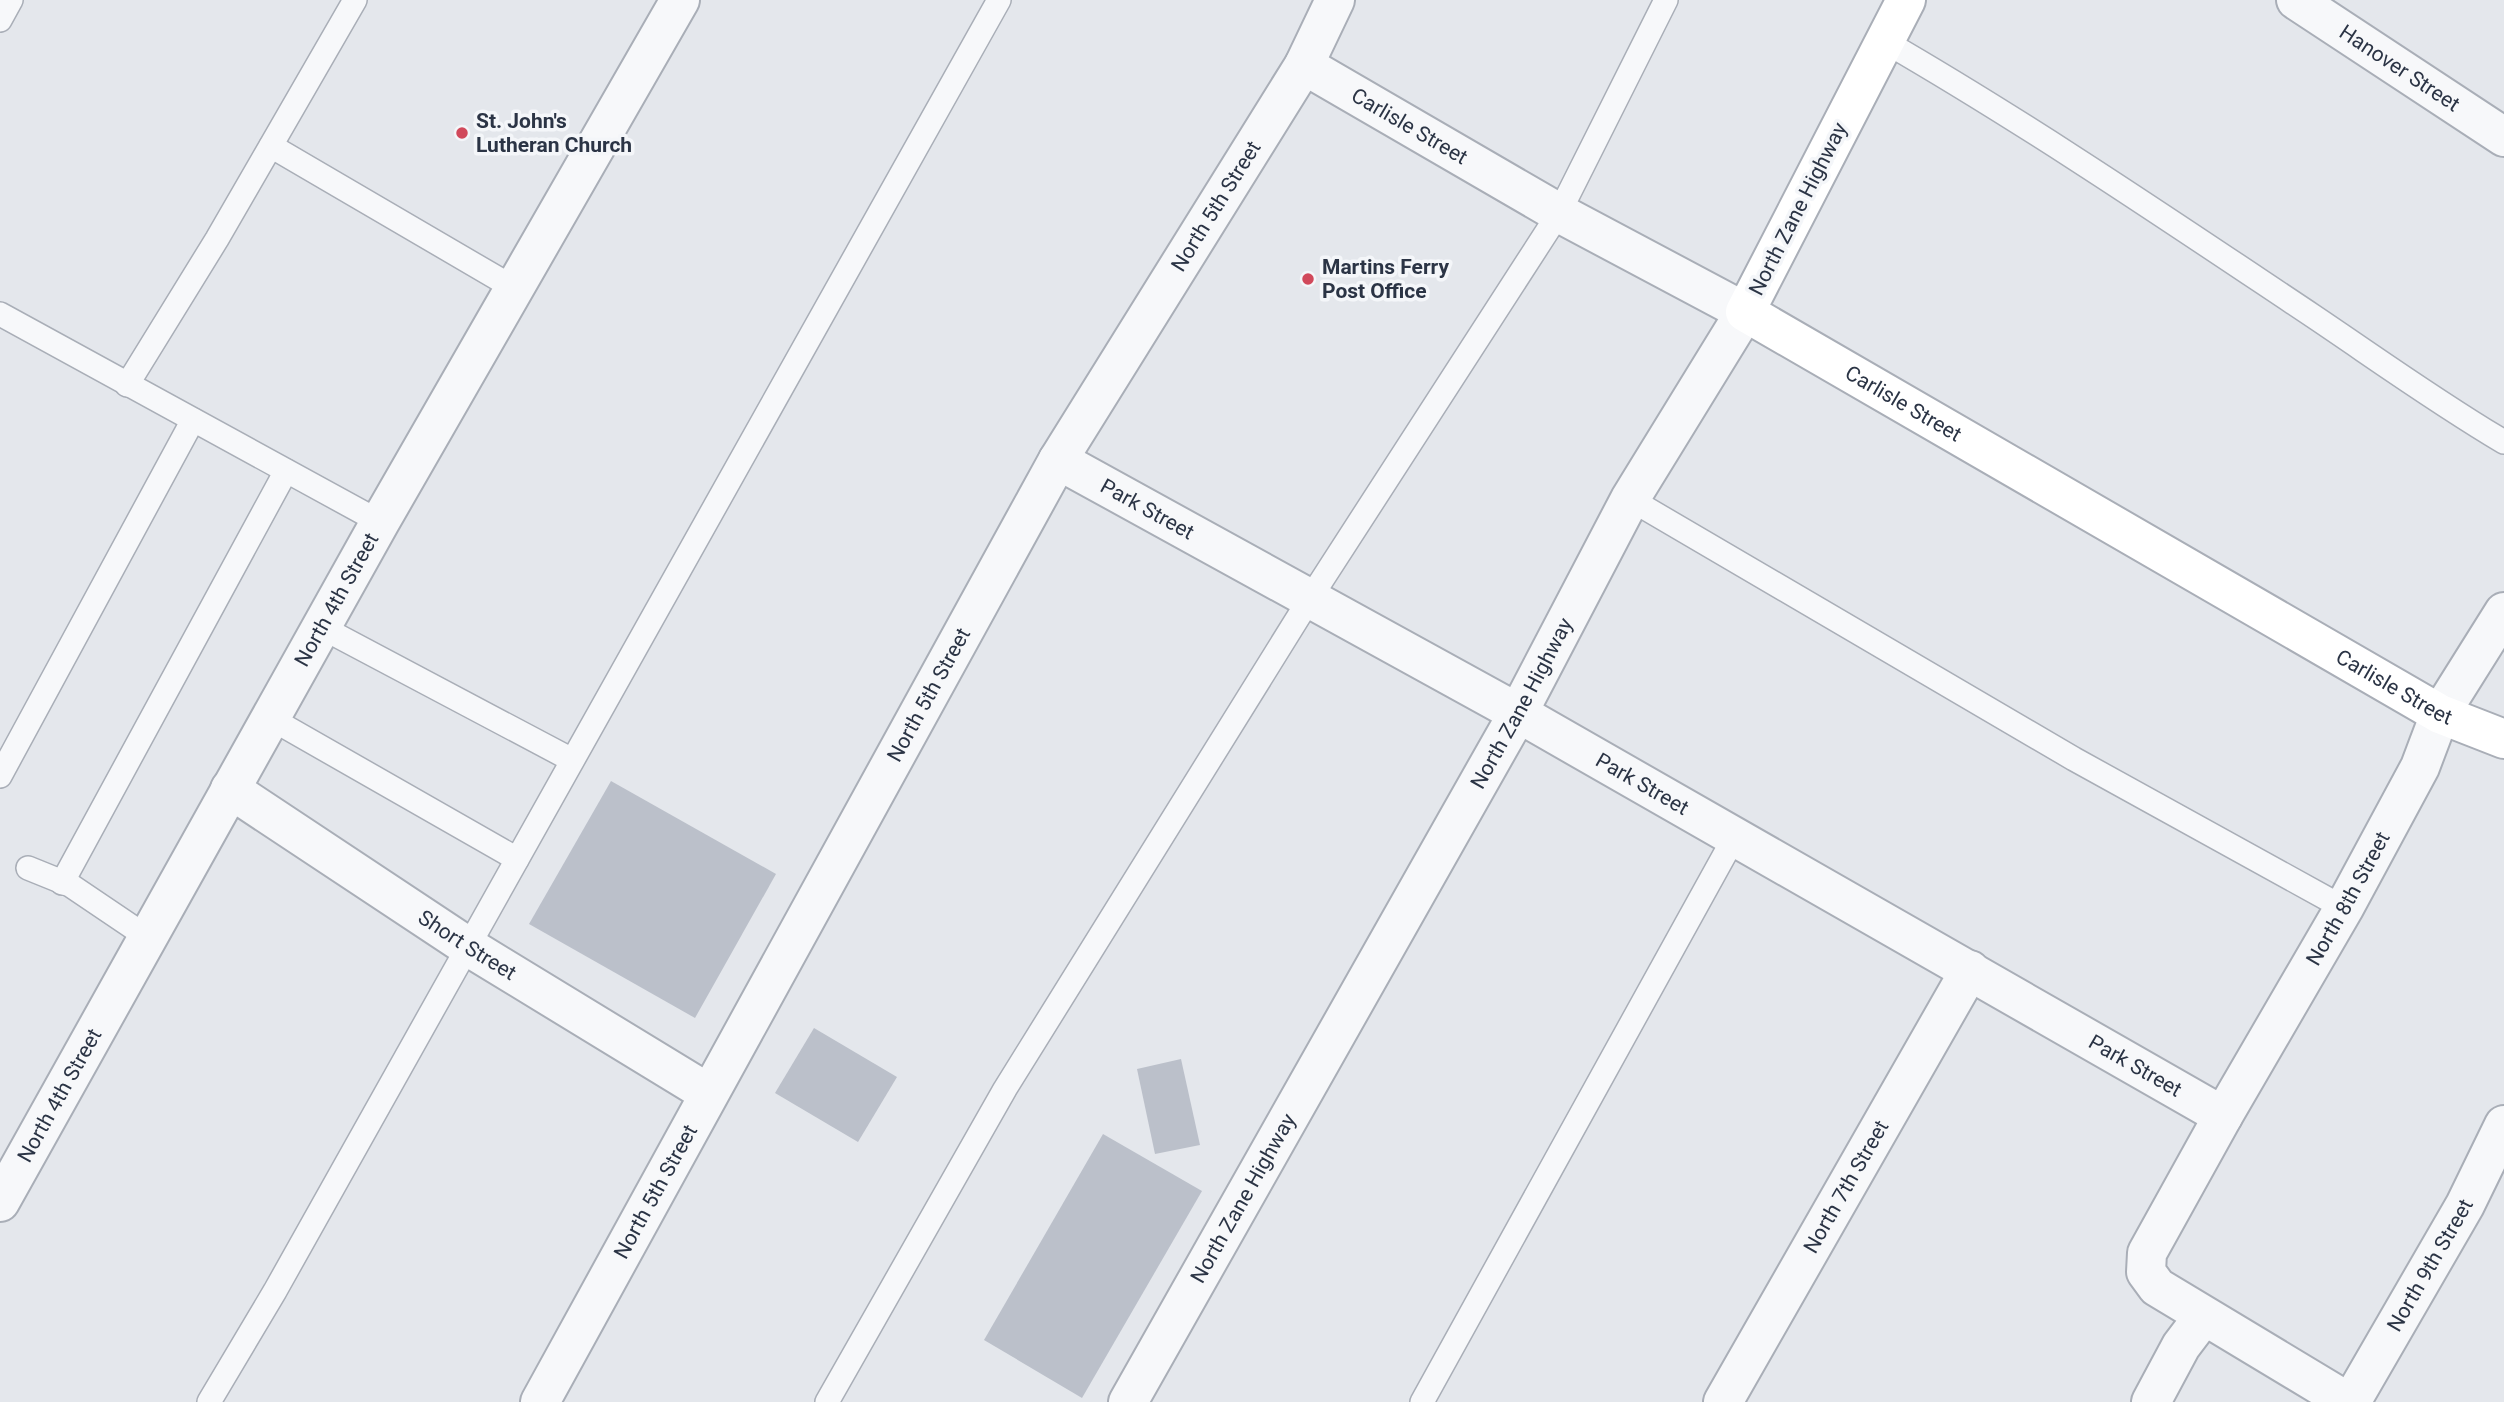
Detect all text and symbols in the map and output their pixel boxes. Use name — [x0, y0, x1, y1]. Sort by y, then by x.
street label: Hanover Street — [2335, 20, 2464, 116]
street label: Carlisle Street — [1347, 83, 1472, 169]
place label: St. John's Lutheran Church — [476, 109, 632, 157]
street label: North Zane Highway — [1744, 119, 1852, 299]
marker: St. John's Lutheran Church — [454, 125, 470, 141]
street label: North 5th Street — [1166, 136, 1266, 276]
place label: Martins Ferry Post Office — [1322, 255, 1449, 303]
marker: Martins Ferry Post Office — [1300, 271, 1316, 287]
street label: Carlisle Street — [1841, 361, 1966, 447]
street label: Park Street — [1096, 474, 1198, 545]
street label: North 4th Street — [290, 529, 384, 671]
street label: North Zane Highway — [1466, 614, 1578, 793]
street label: North 5th Street — [882, 624, 975, 766]
street label: Carlisle Street — [2332, 644, 2456, 730]
street label: Park Street — [1591, 748, 1693, 820]
street label: North 8th Street — [2301, 828, 2395, 970]
street label: Short Street — [414, 905, 521, 985]
street label: North 4th Street — [13, 1024, 106, 1166]
street label: Park Street — [2085, 1030, 2186, 1102]
street label: North Zane Highway — [1186, 1109, 1301, 1287]
street label: North 7th Street — [1799, 1116, 1894, 1257]
street label: North 5th Street — [609, 1120, 702, 1263]
street label: North 9th Street — [2382, 1195, 2478, 1336]

